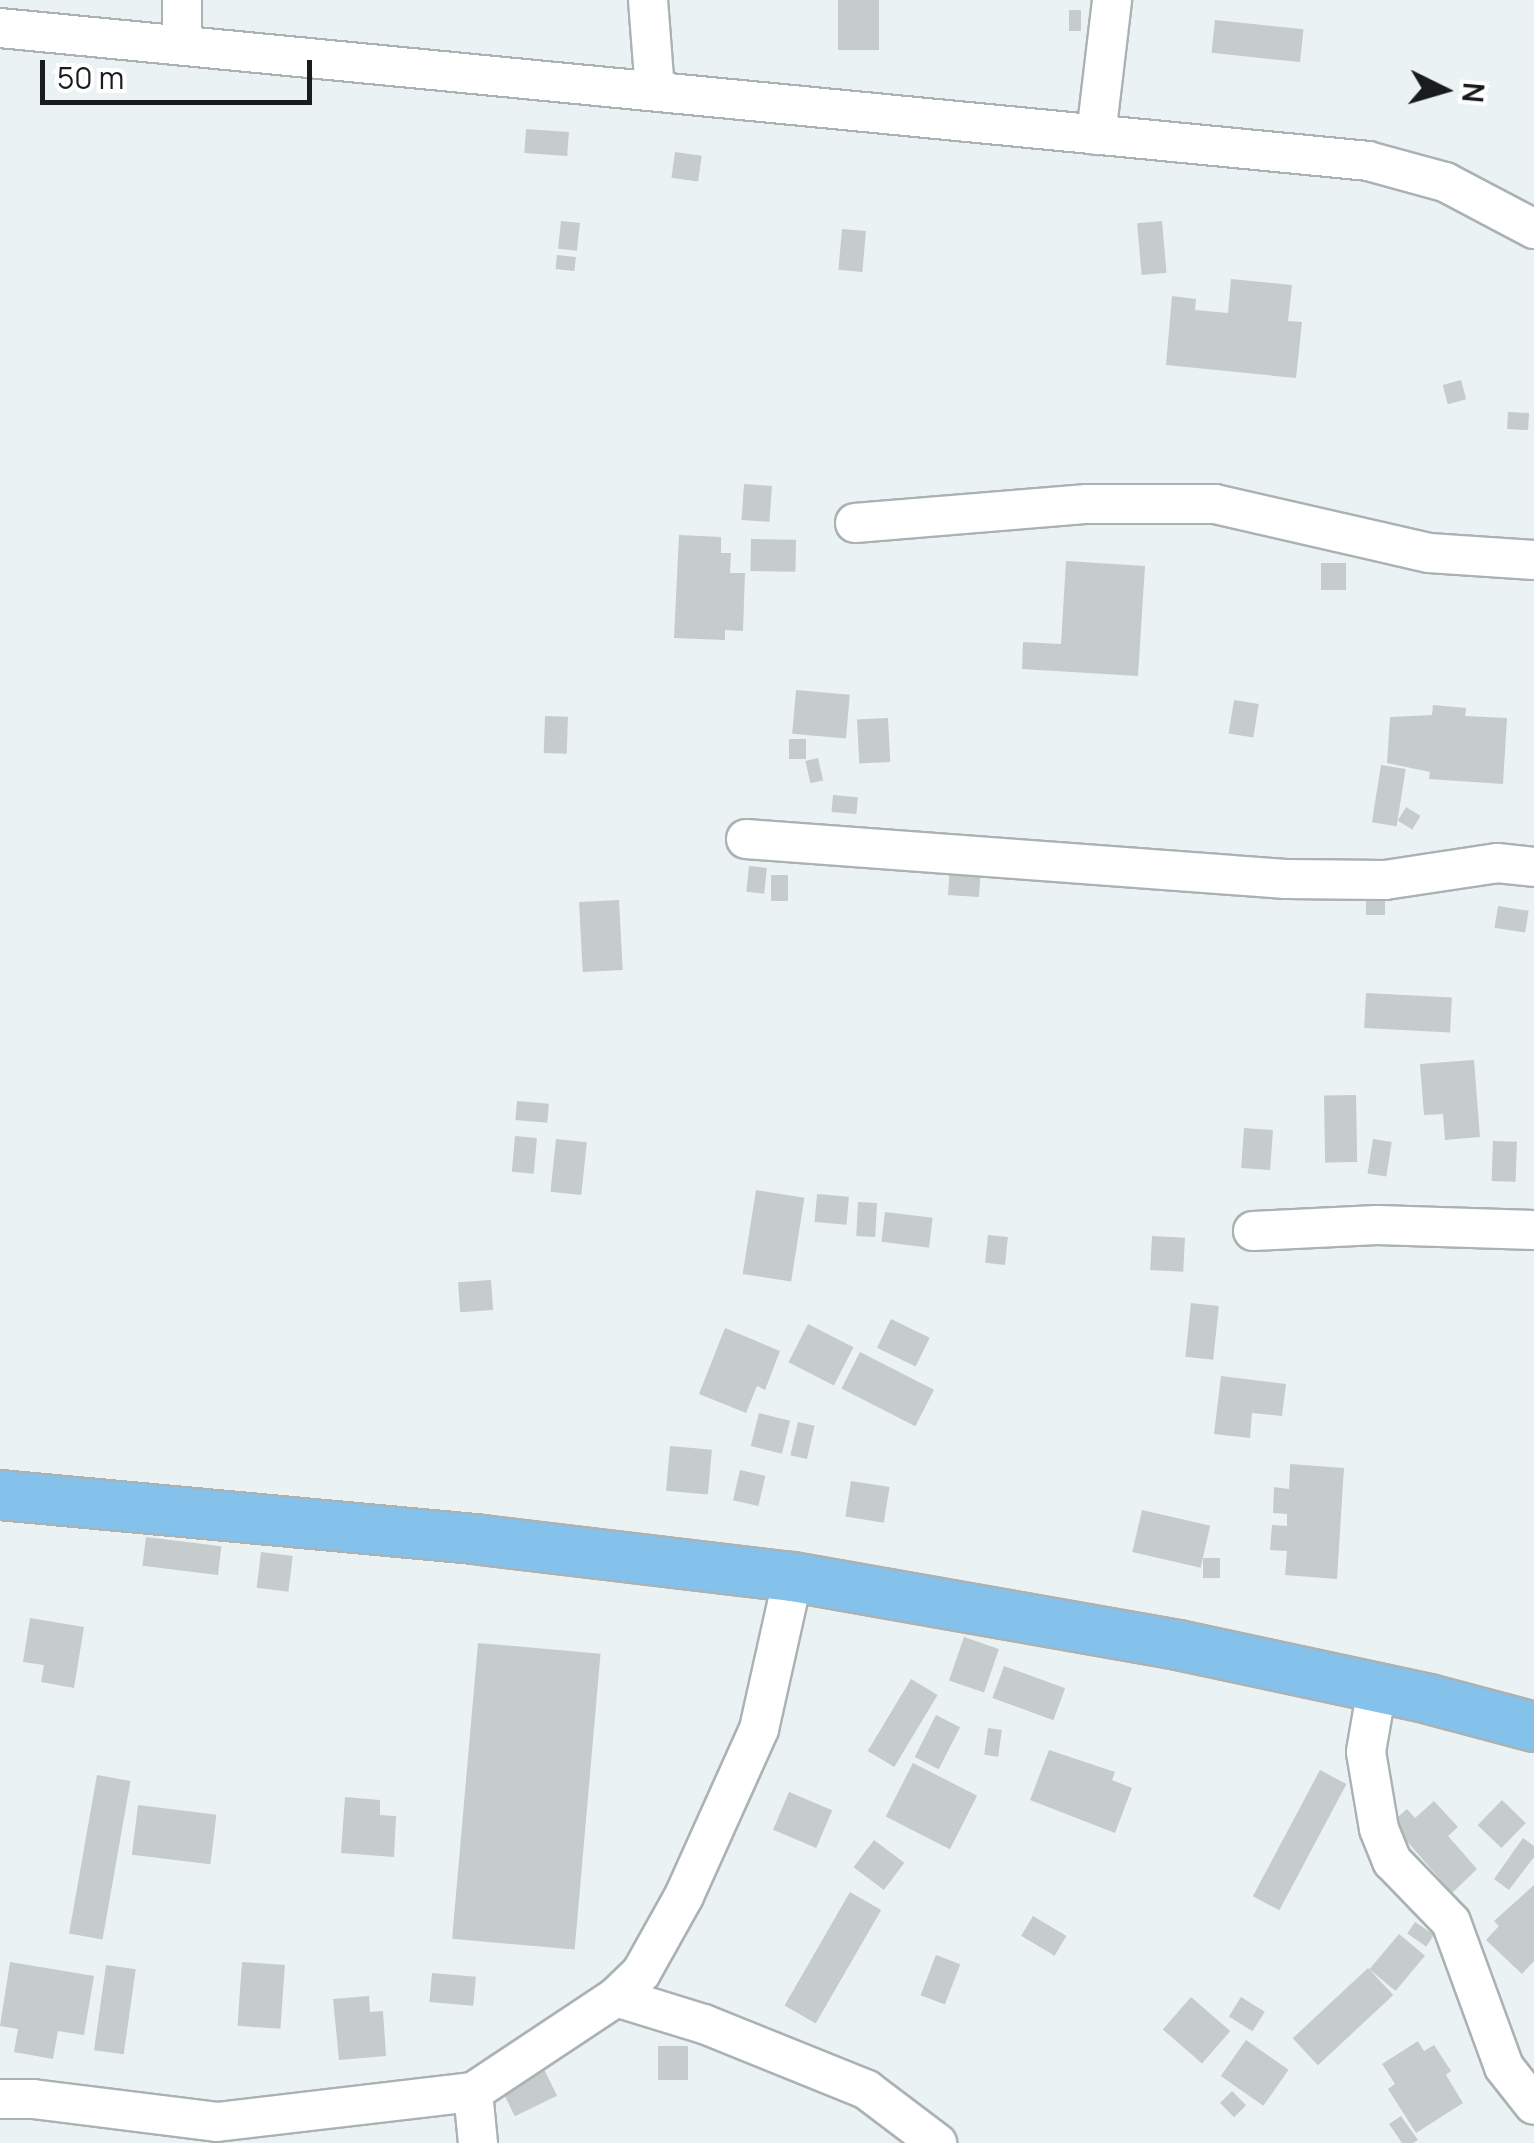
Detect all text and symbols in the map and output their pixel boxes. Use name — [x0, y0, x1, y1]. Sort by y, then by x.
scale bar — [45, 40, 318, 102]
north arrow — [1394, 40, 1494, 140]
text: 50 m — [57, 57, 124, 98]
text: N — [1454, 81, 1494, 104]

